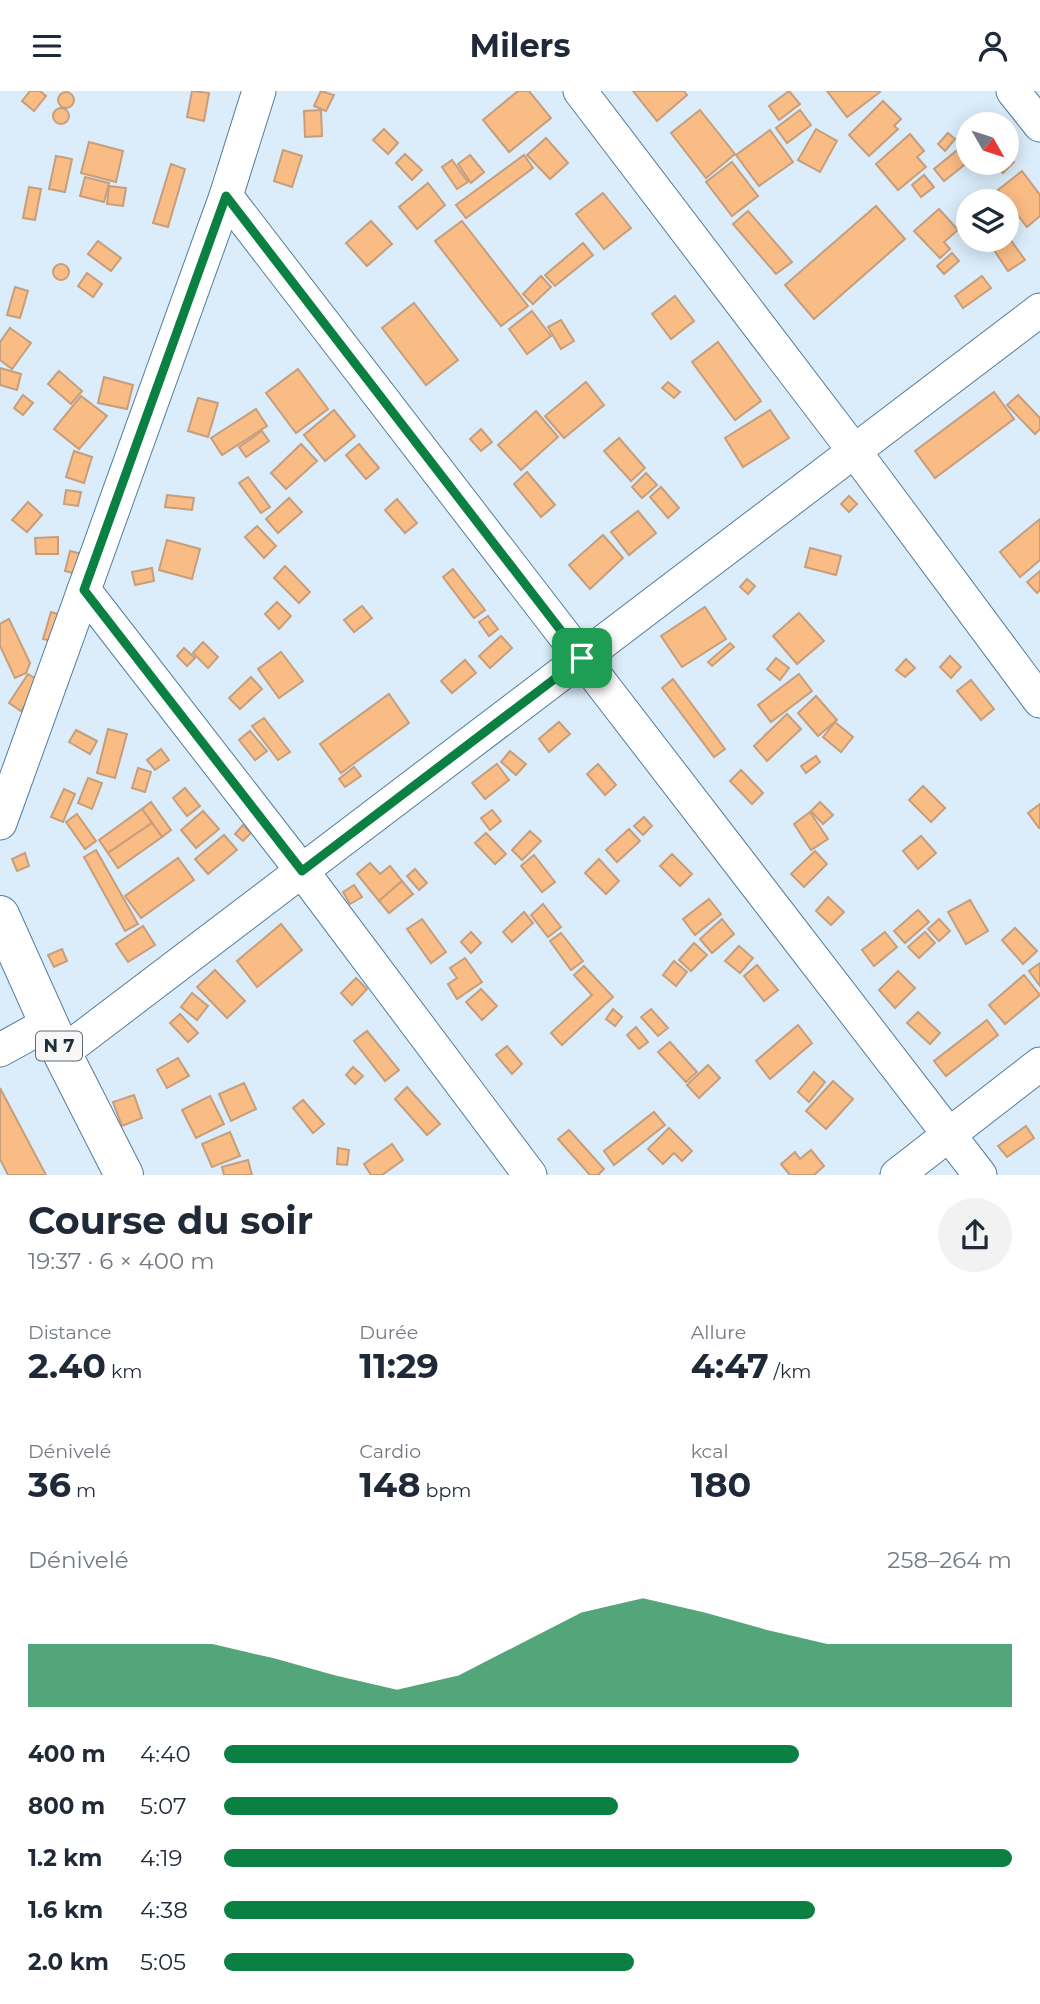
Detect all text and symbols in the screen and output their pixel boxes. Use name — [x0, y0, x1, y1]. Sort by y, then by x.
text: Milers — [470, 26, 570, 65]
icon: menu — [28, 27, 66, 65]
icon: person — [974, 27, 1012, 65]
north arrow — [956, 112, 1018, 175]
map controls — [956, 112, 1019, 252]
button: layers — [956, 189, 1019, 252]
pin — [552, 628, 612, 688]
icon: arrive — [563, 639, 601, 677]
road number: N 7 — [36, 1031, 82, 1061]
text: Course du soir — [28, 1197, 313, 1244]
button: share — [938, 1198, 1012, 1272]
text: 19:37 · 6 × 400 m — [28, 1247, 215, 1275]
text: Distance — [28, 1321, 111, 1344]
text: Durée — [359, 1321, 418, 1344]
text: Allure — [691, 1321, 746, 1344]
text: 2.40 — [28, 1344, 106, 1387]
text: 11:29 — [359, 1344, 439, 1387]
text: 4:47 — [691, 1344, 769, 1387]
text: km — [106, 1360, 142, 1383]
text: /km — [769, 1360, 811, 1383]
text: Dénivelé — [28, 1440, 111, 1463]
text: Cardio — [359, 1440, 421, 1463]
text: kcal — [691, 1440, 729, 1463]
text: 36 — [28, 1463, 71, 1506]
text: 148 — [359, 1463, 421, 1506]
text: 180 — [691, 1463, 751, 1506]
text: m — [71, 1479, 96, 1502]
text: bpm — [421, 1479, 472, 1502]
text: Dénivelé — [28, 1546, 129, 1574]
text: 258–264 m — [887, 1546, 1012, 1574]
text: 400 m — [28, 1740, 106, 1768]
text: 4:40 — [140, 1740, 191, 1768]
text: 800 m — [28, 1792, 105, 1820]
text: 5:07 — [140, 1792, 187, 1820]
text: 1.2 km — [28, 1844, 102, 1872]
text: 4:19 — [140, 1844, 183, 1872]
text: 1.6 km — [28, 1896, 103, 1924]
text: 4:38 — [140, 1896, 188, 1924]
text: 2.0 km — [28, 1948, 109, 1976]
text: 5:05 — [140, 1948, 186, 1976]

